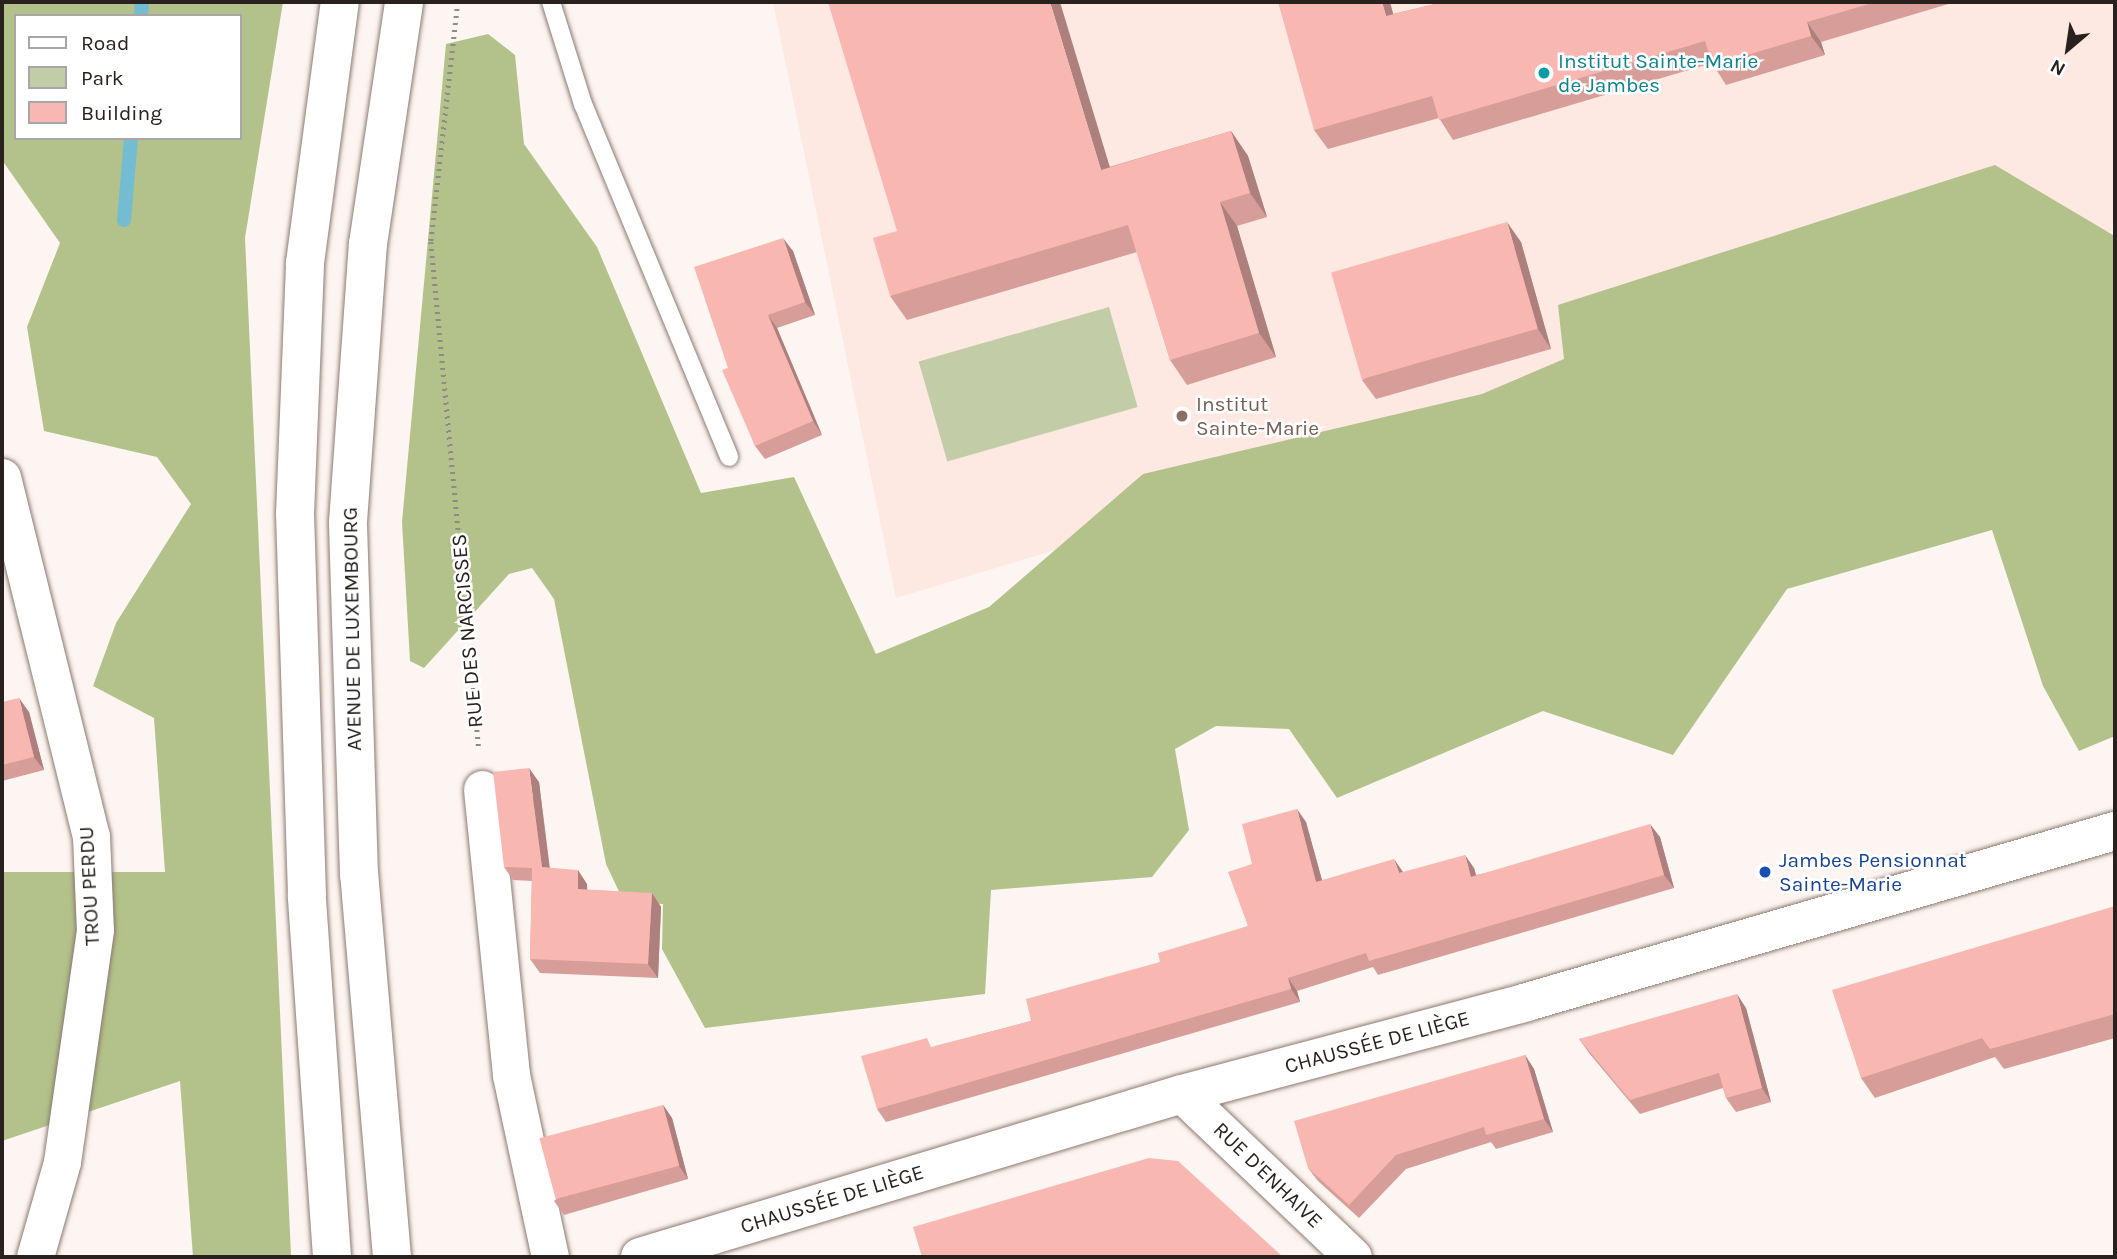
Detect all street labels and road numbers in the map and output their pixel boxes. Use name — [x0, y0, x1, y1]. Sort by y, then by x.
street label: AVENUE DE LUXEMBOURG — [337, 507, 367, 751]
street label: RUE DES NARCISSES — [446, 533, 488, 729]
street label: TROU PERDU — [73, 826, 105, 946]
street label: CHAUSSÉE DE LIÈGE — [1282, 1005, 1472, 1079]
street label: RUE D'ENHAIVE — [1208, 1117, 1328, 1233]
street label: CHAUSSÉE DE LIÈGE — [737, 1159, 927, 1239]

